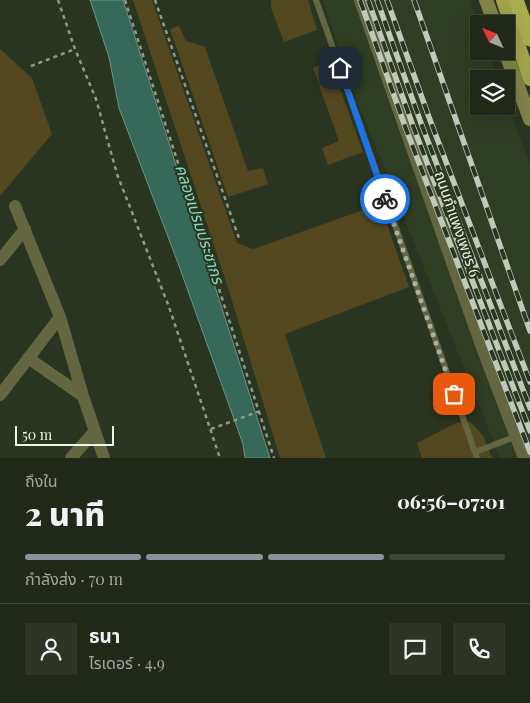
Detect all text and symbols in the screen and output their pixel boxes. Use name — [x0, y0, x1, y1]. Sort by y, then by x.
north arrow — [470, 15, 515, 60]
map controls — [470, 15, 515, 115]
pin — [319, 47, 361, 89]
icon: home — [326, 54, 354, 82]
button: layers — [470, 70, 515, 115]
water label: คลองเปรมประชากร — [171, 162, 230, 287]
street label: ถนนกำแพงเพชร 6 — [430, 168, 486, 280]
courier — [360, 174, 410, 224]
icon: bike — [371, 185, 399, 213]
pin — [433, 373, 475, 415]
icon: bag — [440, 380, 468, 408]
scale bar — [15, 423, 114, 446]
text: 50 m — [22, 425, 52, 444]
text: ถึงใน — [25, 470, 58, 491]
text: 06:56–07:01 — [397, 488, 505, 514]
text: 2 นาที — [25, 491, 105, 534]
text: กำลังส่ง · 70 m — [25, 568, 123, 589]
text: ธนา — [89, 622, 120, 648]
button: person — [25, 623, 77, 675]
button: chat — [389, 623, 441, 675]
button: phone — [453, 623, 505, 675]
text: ไรเดอร์ · 4.9 — [89, 652, 165, 673]

